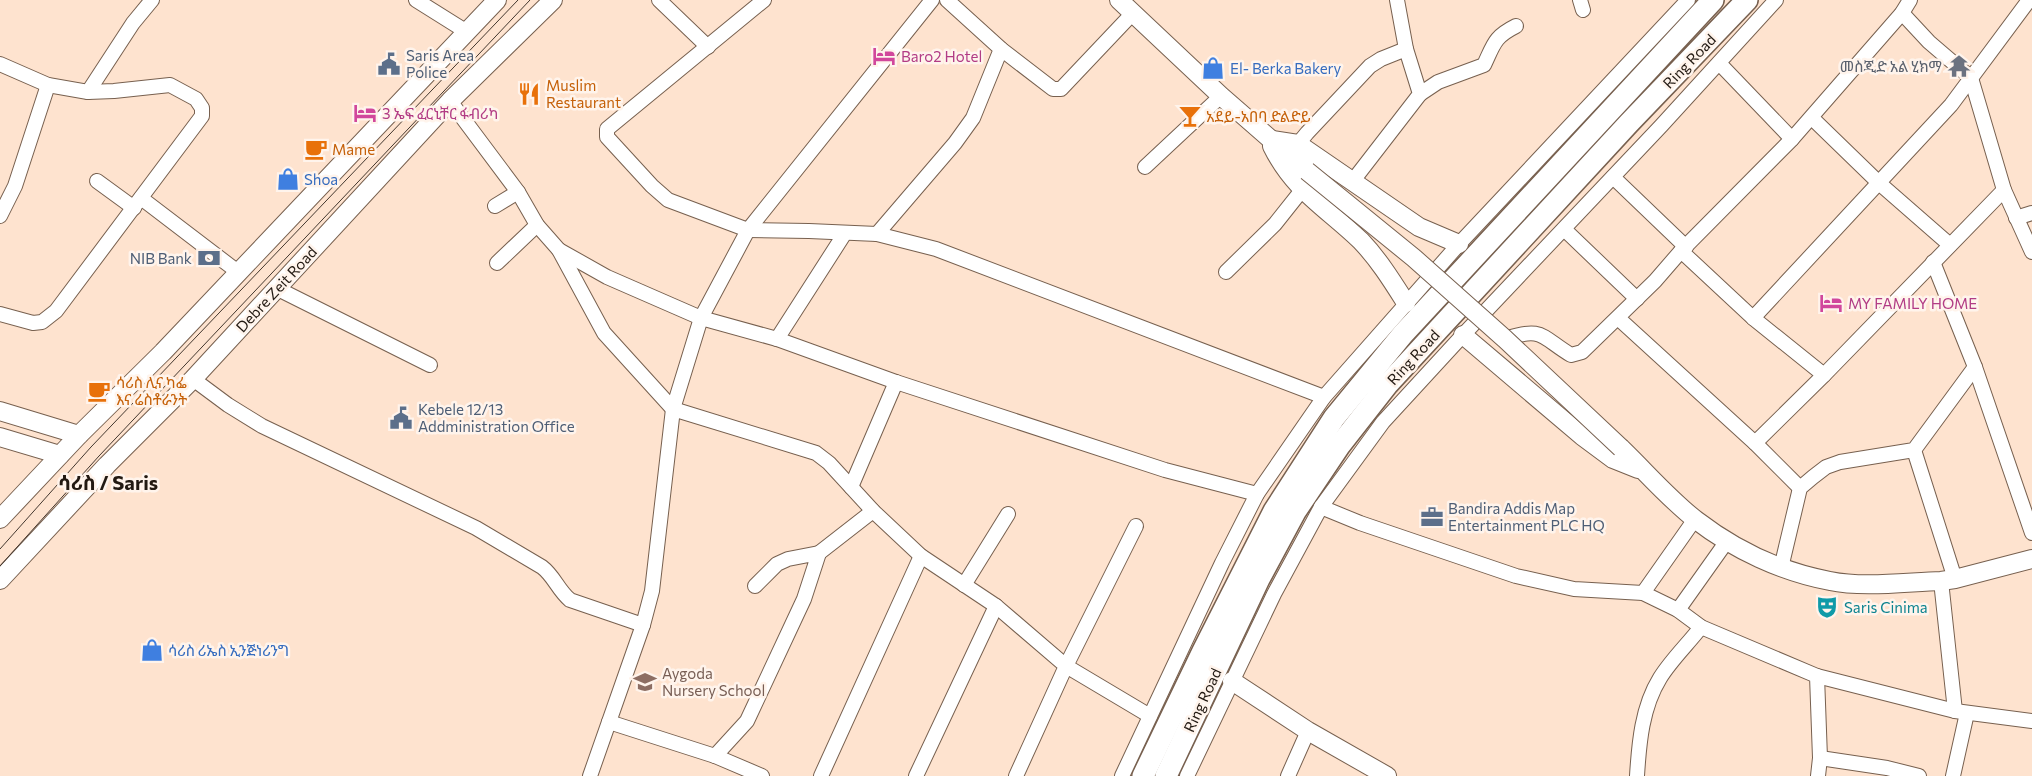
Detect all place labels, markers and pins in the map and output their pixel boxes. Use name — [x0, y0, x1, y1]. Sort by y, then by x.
hotel icon: Baro2 Hotel — [871, 43, 897, 69]
place label: Saris Area Police — [406, 46, 474, 81]
place label: Baro2 Hotel — [901, 47, 982, 65]
public building icon: Saris Area Police — [376, 51, 402, 77]
temple icon: መስጂድ አል ሂክማ — [1946, 53, 1972, 79]
shop icon: El- Berka Bakery — [1200, 55, 1226, 81]
place label: መስጂድ አል ሂክማ — [1840, 57, 1942, 75]
place label: El- Berka Bakery — [1230, 59, 1342, 77]
place label: Muslim Restaurant — [546, 76, 621, 111]
restaurant icon: Muslim Restaurant — [516, 81, 542, 107]
hotel icon: 3 ኤፍ ፈርኒቸር ፋብሪካ — [352, 100, 378, 126]
bar icon: አደይ-አበባ ድልድይ — [1177, 103, 1203, 129]
place label: 3 ኤፍ ፈርኒቸር ፋብሪካ — [382, 104, 498, 122]
place label: አደይ-አበባ ድልድይ — [1206, 107, 1311, 125]
cafe icon: Mame — [303, 136, 329, 162]
place label: Mame — [332, 140, 375, 158]
shop icon: Shoa — [275, 166, 301, 192]
place label: Shoa — [304, 170, 338, 188]
bank icon: NIB Bank — [196, 245, 222, 271]
place label: NIB Bank — [130, 249, 192, 267]
hotel icon: MY FAMILY HOME — [1818, 290, 1844, 316]
place label: MY FAMILY HOME — [1848, 294, 1977, 312]
place label: ሳሪስ ሊና ካፌ እና ሬስቶራንት — [116, 373, 187, 408]
cafe icon: ሳሪስ ሊና ካፌ እና ሬስቶራንት — [86, 378, 112, 404]
place label: Kebele 12/13 Addministration Office — [418, 400, 575, 435]
public building icon: Kebele 12/13 Addministration Office — [388, 405, 414, 431]
place label: Bandira Addis Map Entertainment PLC HQ — [1448, 499, 1605, 534]
office icon: Bandira Addis Map Entertainment PLC HQ — [1419, 504, 1445, 530]
theatre icon: Saris Cinima — [1814, 594, 1840, 620]
place label: Saris Cinima — [1844, 598, 1928, 616]
shop icon: ሳሪስ ሪኤስ ኢንጅነሪንግ — [139, 637, 165, 663]
place label: ሳሪስ ሪኤስ ኢንጅነሪንግ — [168, 641, 289, 659]
place label: Aygoda Nursery School — [662, 664, 765, 699]
school or university icon: Aygoda Nursery School — [632, 669, 658, 695]

